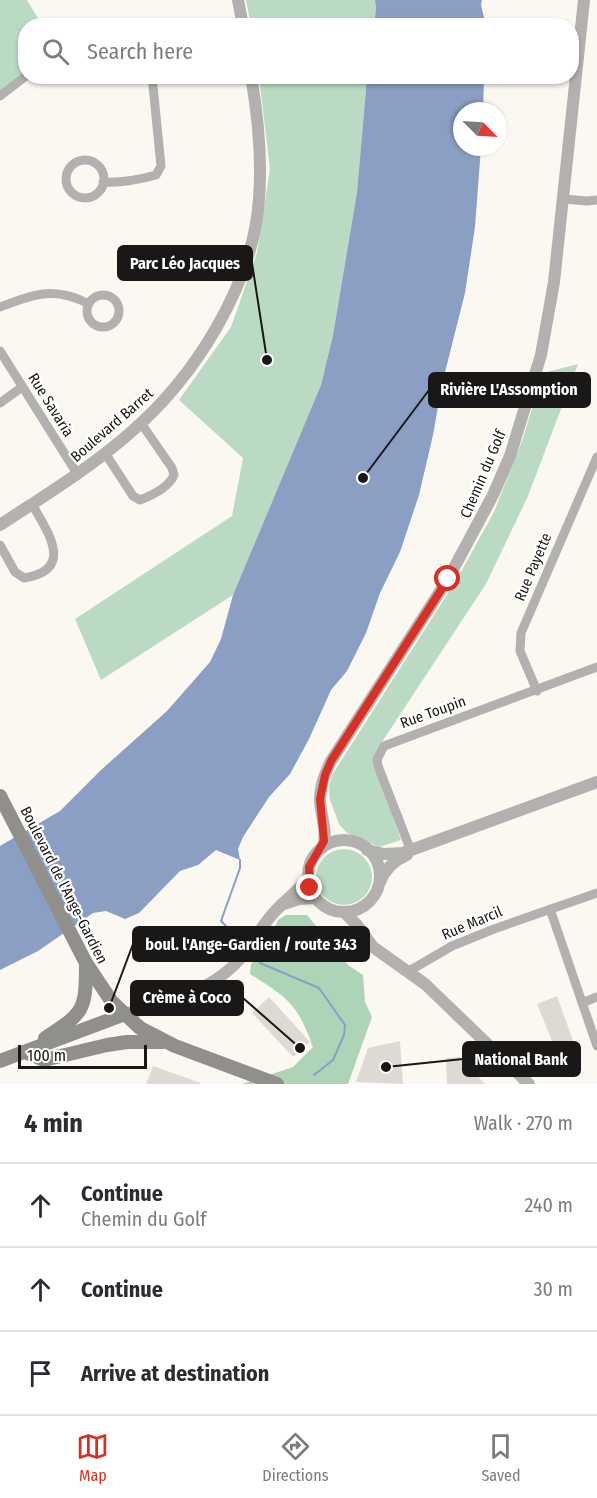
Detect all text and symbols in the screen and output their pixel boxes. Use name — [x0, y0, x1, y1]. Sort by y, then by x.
search box — [18, 18, 579, 84]
icon: search — [39, 35, 72, 68]
text: Search here — [87, 38, 193, 65]
north arrow — [453, 102, 507, 156]
callout: Parc Léo Jacques — [118, 246, 252, 280]
text: Parc Léo Jacques — [130, 254, 240, 273]
street label: Rue Savaria — [24, 370, 78, 440]
callout: Rivière L'Assomption — [429, 373, 590, 407]
text: Rivière L'Assomption — [440, 380, 578, 399]
street label: Boulevard Barret — [67, 384, 157, 466]
street label: Chemin du Golf — [456, 426, 510, 521]
street label: Rue Payette — [511, 530, 555, 604]
route start — [434, 565, 460, 591]
street label: Rue Toupin — [398, 692, 468, 732]
street label: Boulevard de l'Ange-Gardien — [16, 803, 112, 967]
route end — [296, 874, 322, 900]
street label: Rue Marcil — [439, 902, 505, 944]
callout: boul. l'Ange-Gardien / route 343 — [133, 927, 369, 961]
text: boul. l'Ange-Gardien / route 343 — [145, 935, 357, 954]
callout: Crème à Coco — [131, 981, 243, 1015]
text: Crème à Coco — [143, 988, 232, 1007]
scale bar — [18, 1042, 147, 1070]
callout: National Bank — [463, 1042, 580, 1076]
text: 100 m — [27, 1046, 66, 1065]
text: National Bank — [474, 1050, 568, 1069]
text: 4 min — [24, 1108, 83, 1139]
text: Walk · 270 m — [474, 1111, 573, 1135]
text: Continue — [81, 1180, 163, 1207]
icon: ahead — [24, 1189, 57, 1222]
text: 240 m — [524, 1193, 573, 1217]
text: Chemin du Golf — [81, 1207, 206, 1231]
icon: ahead — [24, 1273, 57, 1306]
text: Continue — [81, 1276, 163, 1303]
text: 30 m — [533, 1277, 573, 1301]
icon: arrive — [24, 1357, 57, 1390]
text: Arrive at destination — [81, 1360, 269, 1387]
tab: Map — [76, 1430, 109, 1485]
tab: Directions — [262, 1430, 329, 1485]
tab: Saved — [481, 1430, 521, 1485]

